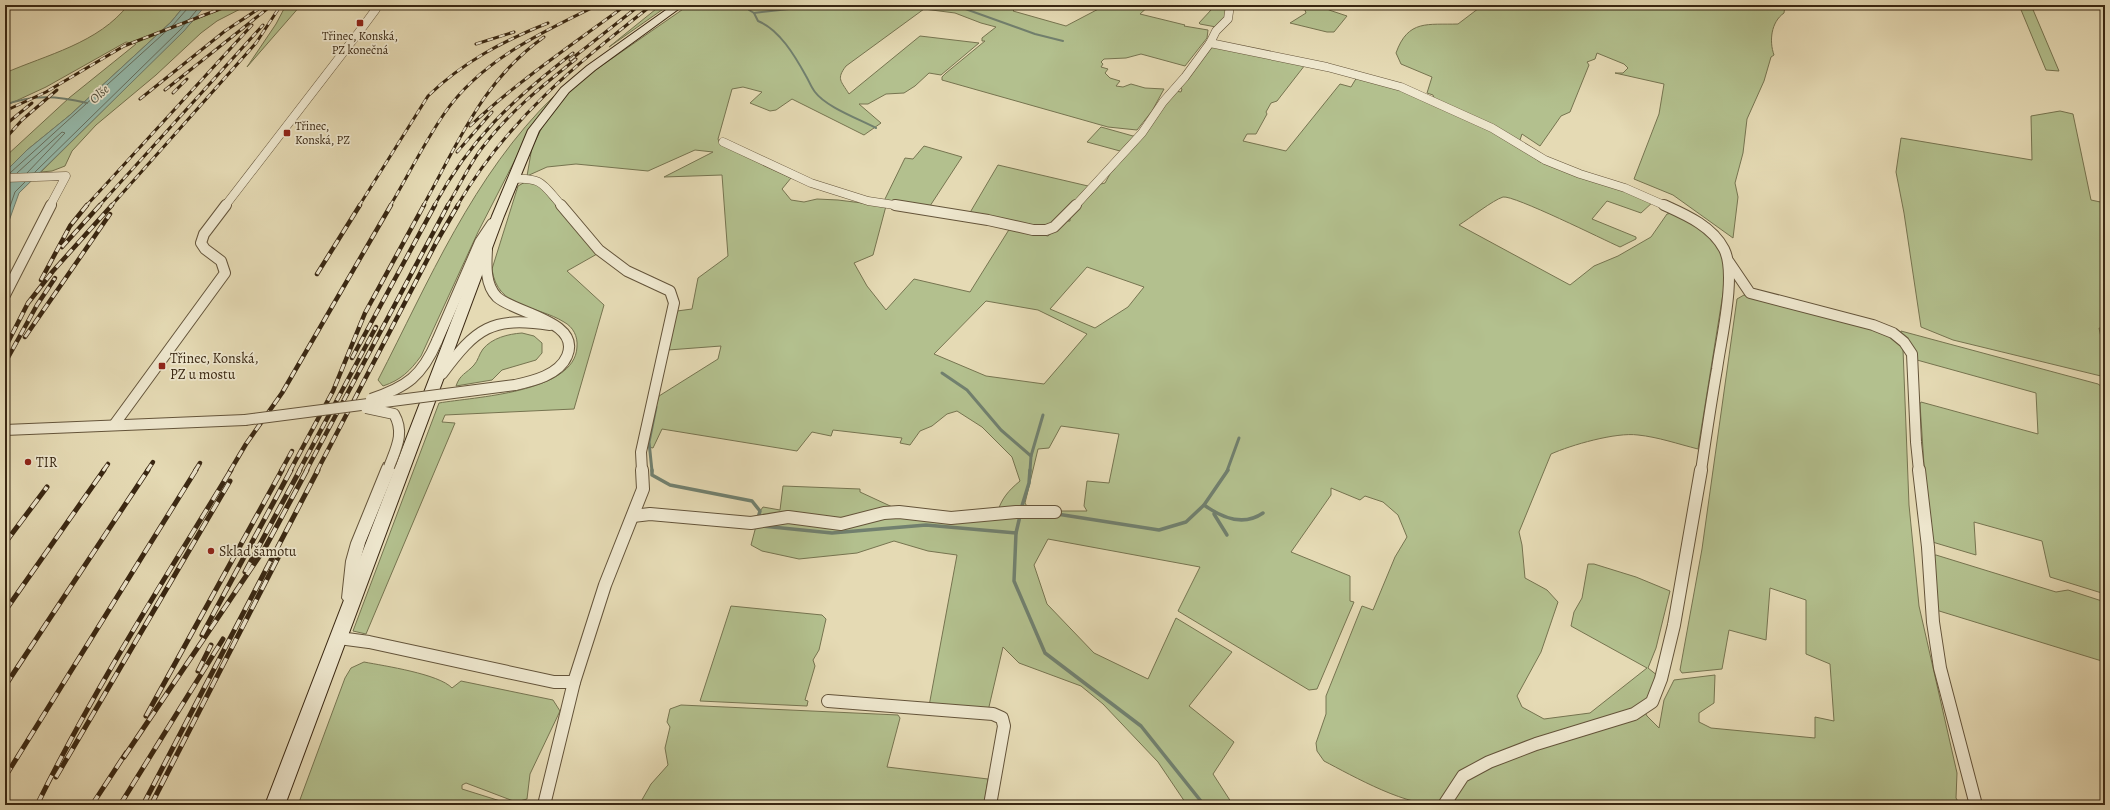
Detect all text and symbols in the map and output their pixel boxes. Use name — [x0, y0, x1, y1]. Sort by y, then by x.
marker: Třinec, Konská, PZ konečná — [355, 18, 365, 28]
place label: Třinec, Konská, PZ konečná — [322, 28, 398, 58]
water label: Olše — [86, 80, 113, 107]
place label: Třinec, Konská, PZ — [295, 118, 350, 148]
marker: Třinec, Konská, PZ — [282, 128, 292, 138]
place label: Třinec, Konská, PZ u mostu — [170, 349, 259, 384]
marker: Třinec, Konská, PZ u mostu — [157, 361, 167, 371]
place label: TIR — [36, 453, 58, 472]
marker: TIR — [23, 457, 33, 467]
place label: Sklad šamotu — [219, 542, 297, 561]
marker: Sklad šamotu — [206, 546, 216, 556]

